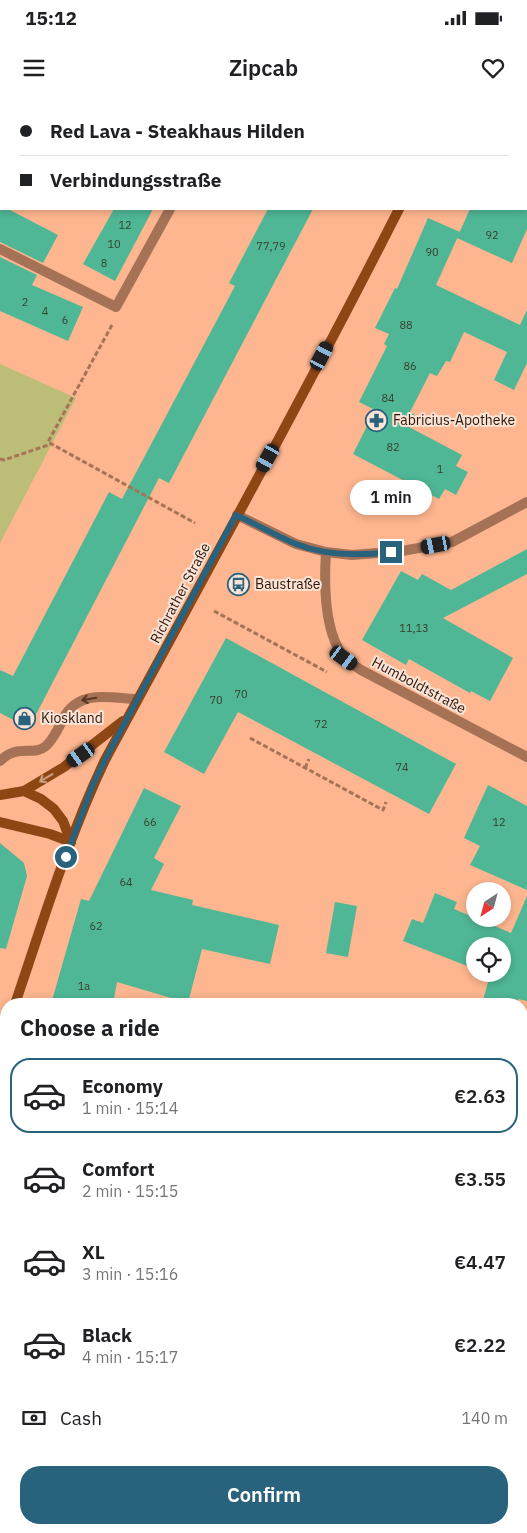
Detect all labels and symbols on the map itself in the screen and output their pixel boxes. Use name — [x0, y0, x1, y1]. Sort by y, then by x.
house number: 12 — [118, 218, 132, 232]
house number: 92 — [485, 228, 499, 242]
house number: 10 — [107, 237, 121, 251]
house number: 77,79 — [256, 239, 286, 253]
house number: 90 — [425, 245, 439, 259]
house number: 8 — [101, 256, 107, 270]
house number: 2 — [22, 295, 28, 309]
house number: 4 — [42, 304, 49, 318]
house number: 6 — [62, 313, 68, 327]
house number: 88 — [399, 318, 413, 332]
car — [308, 339, 335, 373]
house number: 86 — [403, 359, 417, 373]
house number: 84 — [381, 391, 395, 405]
pharmacy icon: Fabricius-Apotheke — [365, 408, 389, 432]
place label: Fabricius-Apotheke — [393, 411, 516, 429]
house number: 82 — [386, 440, 400, 454]
car — [254, 441, 281, 475]
house number: 1 — [437, 462, 444, 476]
callout: 1 min — [350, 480, 432, 514]
car — [419, 535, 452, 555]
street label: Richrather Straße — [146, 539, 214, 646]
route end — [380, 541, 402, 563]
bus stop icon: Baustraße — [227, 572, 251, 596]
place label: Baustraße — [255, 575, 321, 593]
house number: 11,13 — [399, 621, 429, 635]
car — [327, 643, 360, 673]
street label: Humboldtstraße — [369, 653, 469, 717]
house number: 70 — [234, 687, 248, 701]
house number: 70 — [209, 693, 223, 707]
one-way arrow — [81, 694, 97, 704]
shop icon: Kioskland — [13, 706, 37, 730]
place label: Kioskland — [41, 709, 103, 727]
house number: 72 — [314, 717, 328, 731]
car — [64, 740, 97, 770]
house number: 74 — [395, 760, 409, 774]
one-way arrow — [40, 773, 54, 783]
house number: 66 — [143, 815, 157, 829]
house number: 12 — [492, 815, 506, 829]
route start — [55, 846, 77, 868]
house number: 64 — [119, 875, 133, 889]
north arrow — [466, 882, 511, 928]
house number: 62 — [89, 919, 103, 933]
house number: 1a — [78, 979, 90, 993]

